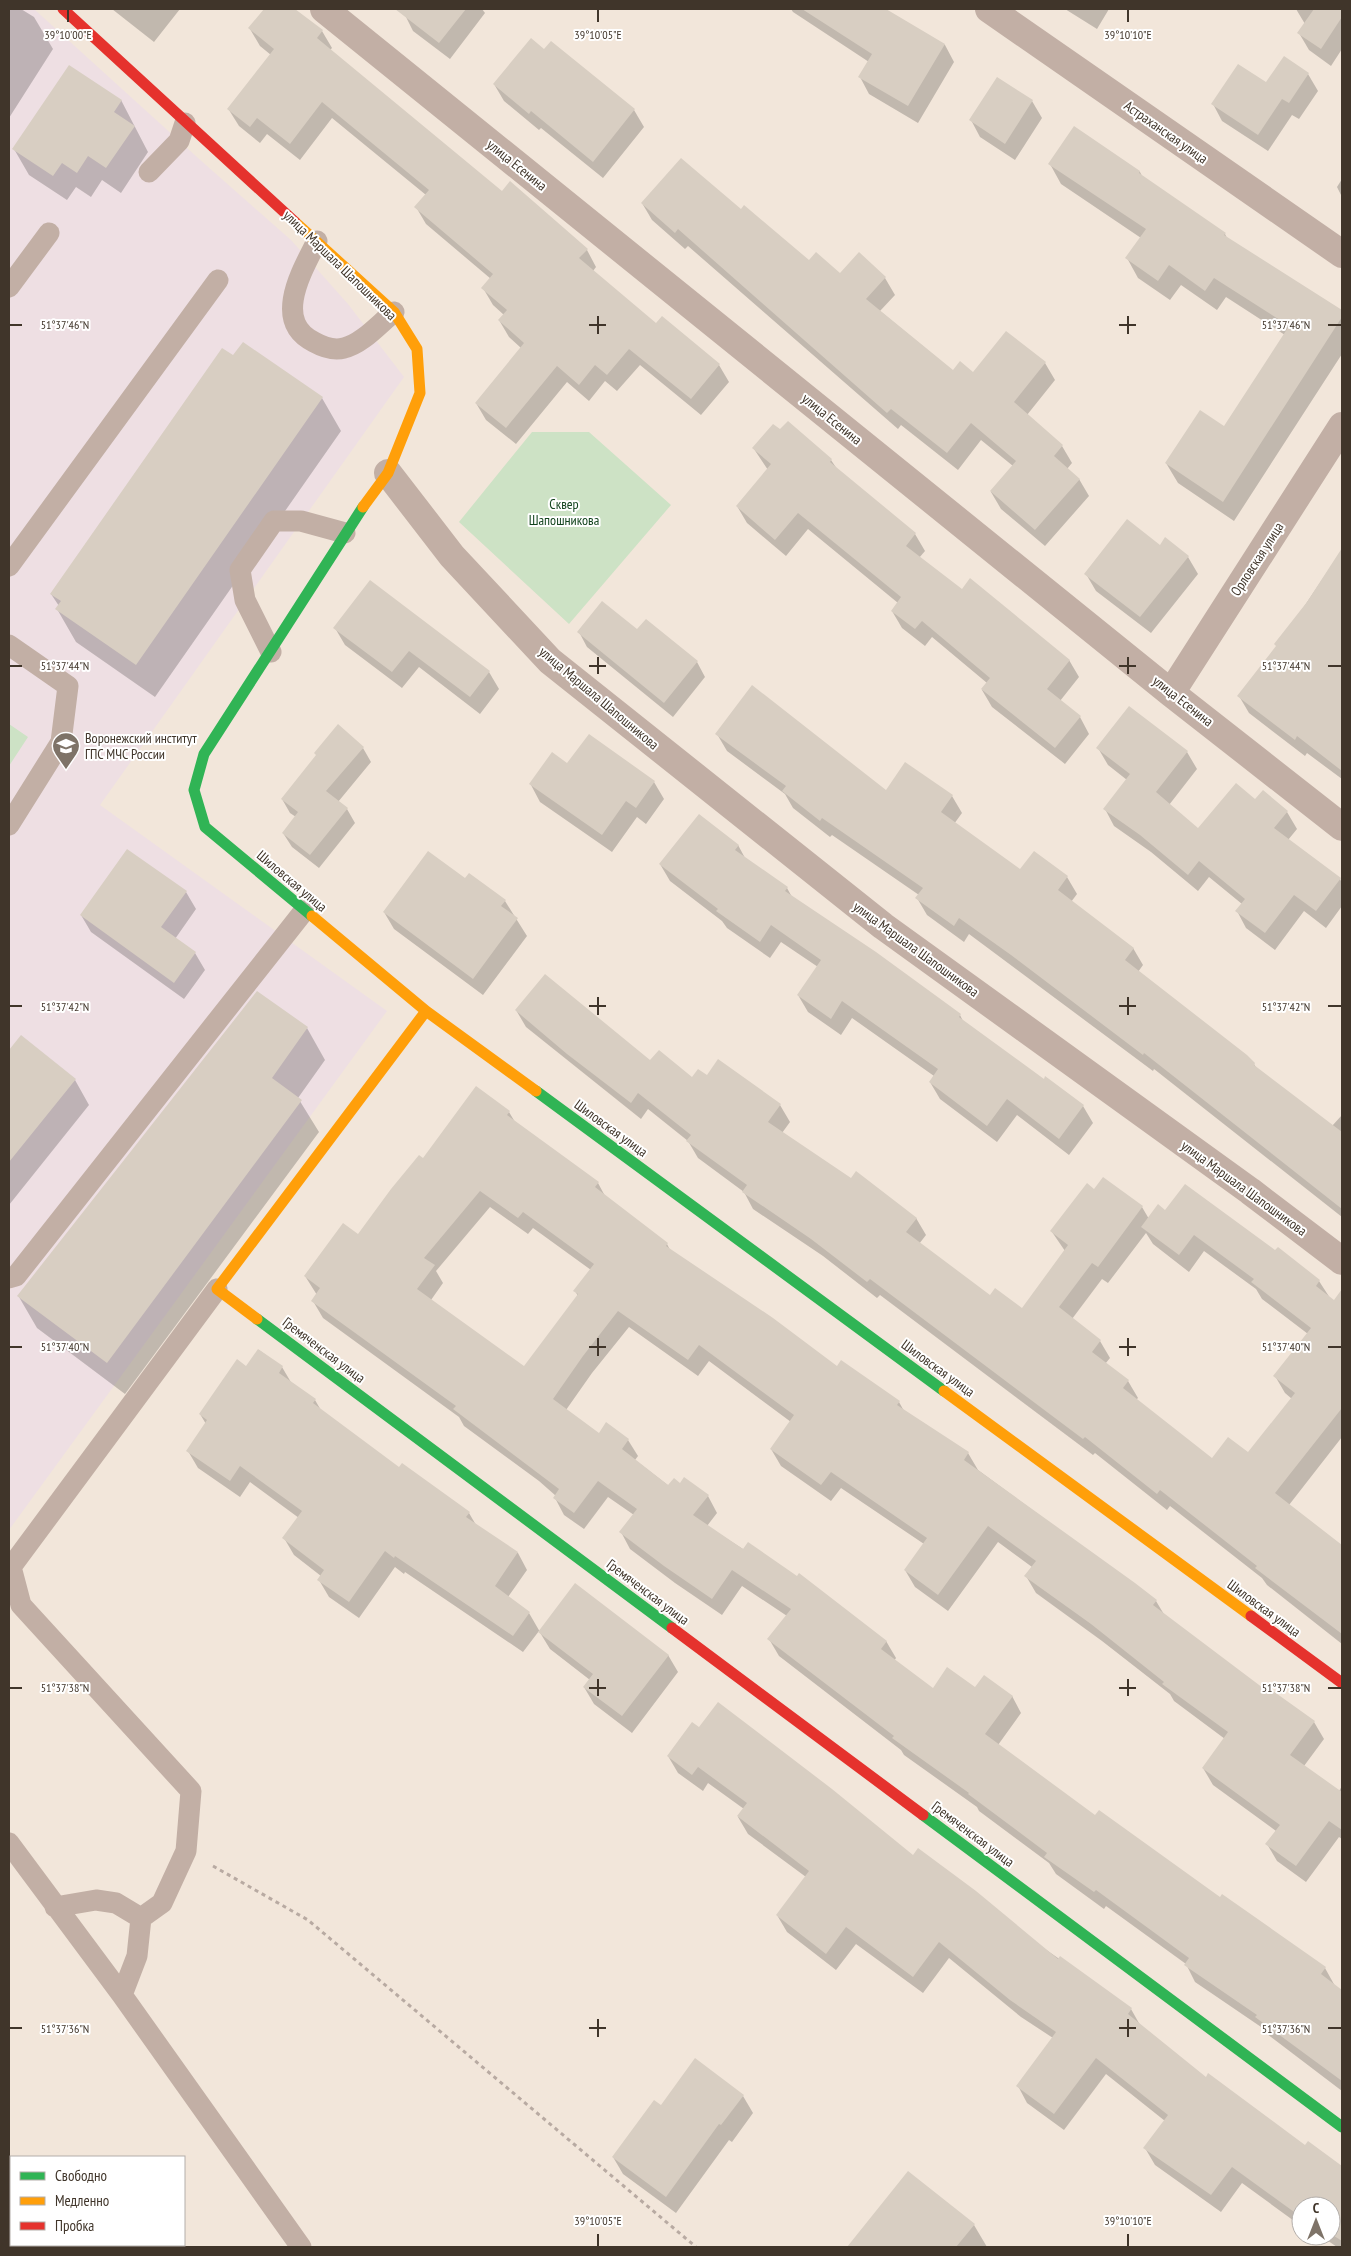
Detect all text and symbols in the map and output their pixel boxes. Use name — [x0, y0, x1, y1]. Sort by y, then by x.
text: 39°10'00"E — [44, 27, 92, 42]
text: 39°10'05"E — [574, 27, 622, 42]
text: 39°10'10"E — [1104, 27, 1152, 42]
street label: Астраханская улица — [1121, 97, 1211, 167]
street label: улица Есенина — [483, 135, 551, 195]
street label: улица Маршала Шапошникова — [279, 206, 401, 324]
text: 51°37'46"N — [41, 317, 89, 332]
text: 51°37'46"N — [1262, 317, 1310, 332]
street label: улица Есенина — [798, 389, 866, 449]
park label: Сквер Шапошникова — [529, 495, 599, 529]
street label: Орловская улица — [1227, 519, 1287, 599]
street label: улица Маршала Шапошникова — [535, 643, 663, 753]
text: 51°37'44"N — [41, 658, 89, 673]
text: 51°37'44"N — [1262, 658, 1310, 673]
street label: улица Есенина — [1149, 672, 1217, 730]
place label: Воронежский институт ГПС МЧС России — [85, 729, 197, 763]
school or university icon: Воронежский институт ГПС МЧС России — [51, 731, 81, 770]
street label: Шиловская улица — [253, 846, 331, 916]
street label: улица Маршала Шапошникова — [850, 897, 982, 1001]
text: 51°37'42"N — [41, 999, 89, 1014]
text: 51°37'42"N — [1262, 999, 1310, 1014]
street label: Шиловская улица — [571, 1095, 651, 1161]
street label: улица Маршала Шапошникова — [1178, 1136, 1310, 1240]
street label: Гремяченская улица — [279, 1313, 369, 1387]
street label: Шиловская улица — [898, 1335, 978, 1401]
text: 51°37'40"N — [41, 1339, 89, 1354]
text: 51°37'40"N — [1262, 1339, 1310, 1354]
street label: Гремяченская улица — [603, 1555, 693, 1629]
street label: Шиловская улица — [1224, 1575, 1304, 1641]
text: 51°37'38"N — [41, 1680, 89, 1695]
text: 51°37'38"N — [1262, 1680, 1310, 1695]
street label: Гремяченская улица — [928, 1797, 1018, 1871]
text: 51°37'36"N — [41, 2021, 89, 2036]
text: 51°37'36"N — [1262, 2021, 1310, 2036]
legend — [10, 2156, 185, 2246]
text: Свободно — [55, 2166, 107, 2185]
text: Медленно — [55, 2191, 109, 2210]
north arrow — [1291, 2196, 1341, 2246]
text: С — [1313, 2199, 1320, 2217]
text: 39°10'05"E — [574, 2213, 622, 2228]
text: 39°10'10"E — [1104, 2213, 1152, 2228]
text: Пробка — [55, 2216, 94, 2235]

